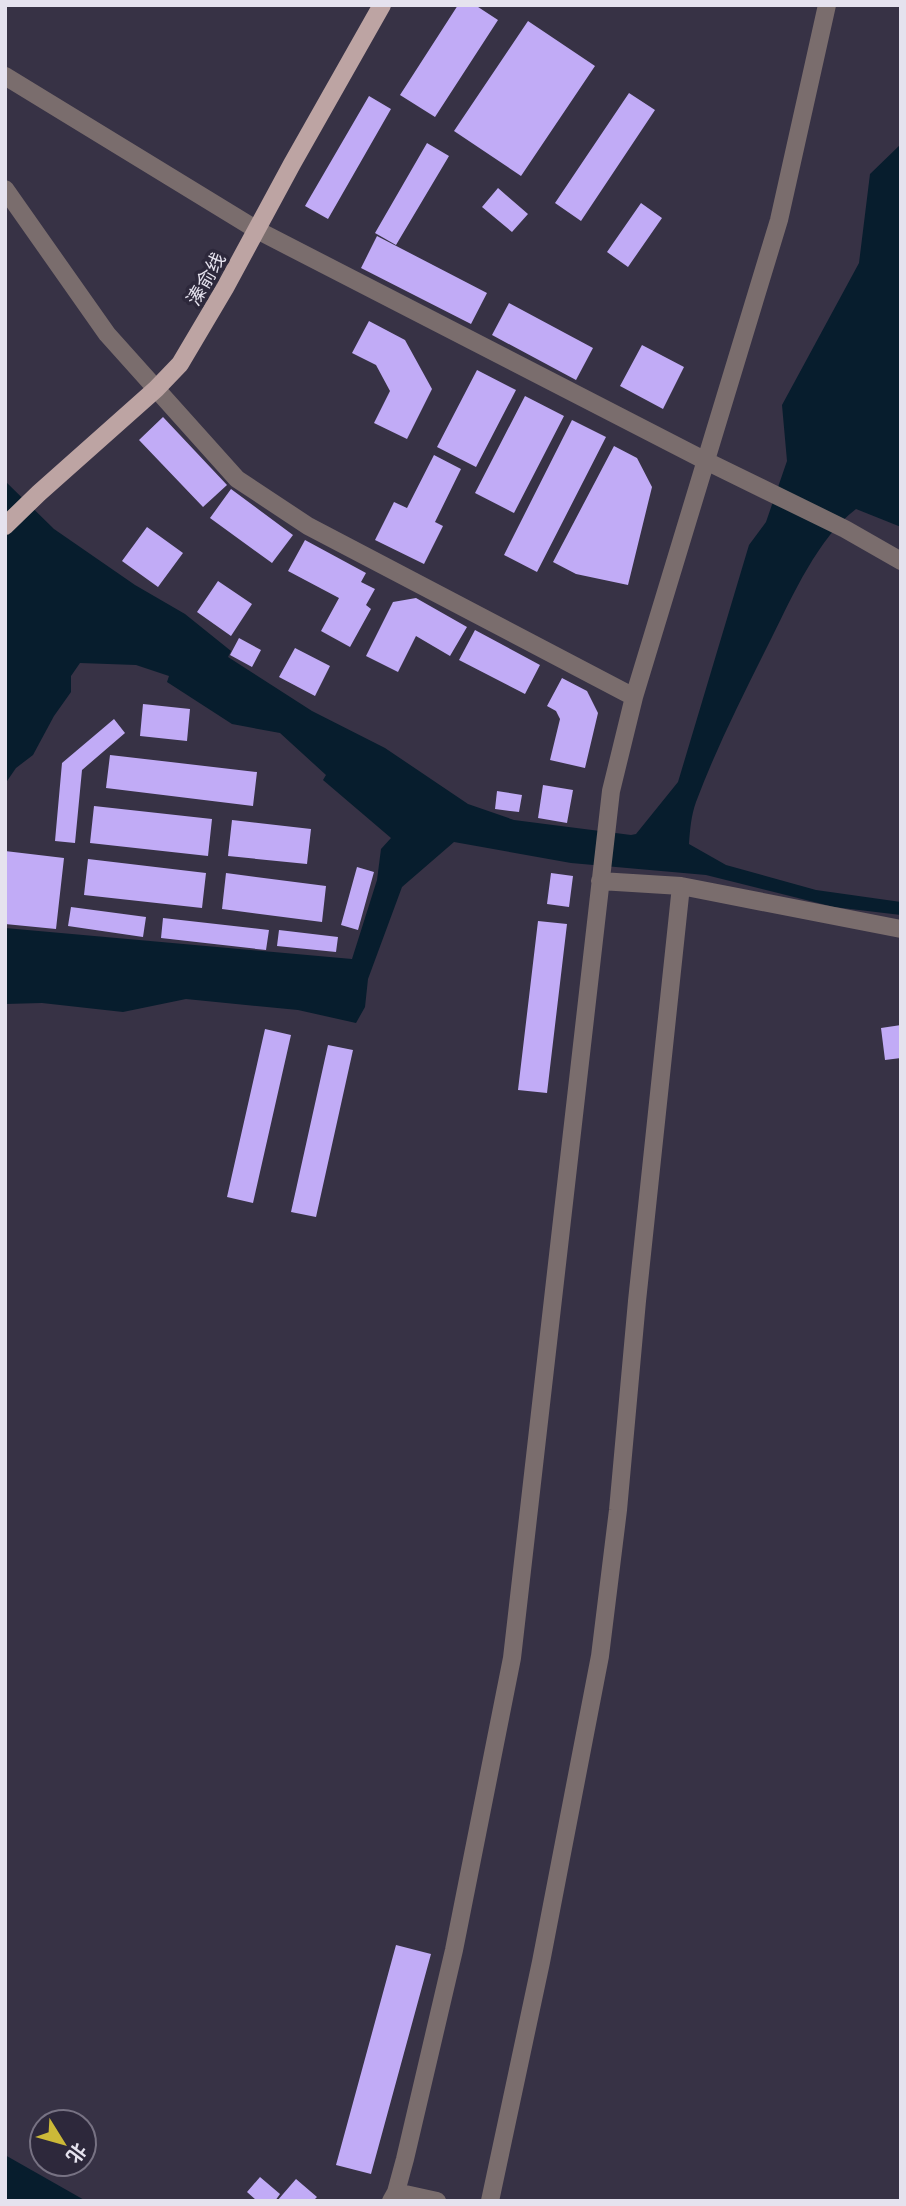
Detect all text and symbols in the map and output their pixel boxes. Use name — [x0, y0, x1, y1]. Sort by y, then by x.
street label: 溱俞线 — [182, 249, 230, 309]
north arrow — [28, 2108, 98, 2178]
text: 北 — [61, 2138, 91, 2167]

